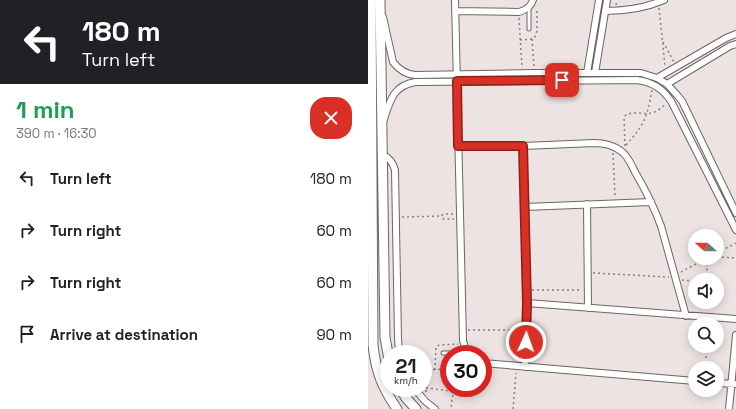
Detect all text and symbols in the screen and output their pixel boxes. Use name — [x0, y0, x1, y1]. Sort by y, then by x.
text: 180 m — [82, 13, 161, 49]
icon: left — [16, 16, 68, 68]
text: Turn left — [82, 48, 155, 71]
pin — [545, 63, 579, 97]
icon: arrive — [551, 69, 573, 91]
text: 1 min — [16, 94, 75, 125]
button: close — [310, 97, 352, 139]
text: 390 m · 16:30 — [16, 125, 97, 142]
icon: left — [16, 167, 38, 189]
text: Turn left — [50, 169, 112, 188]
text: 180 m — [310, 169, 352, 188]
icon: right — [16, 219, 38, 241]
text: Turn right — [50, 221, 121, 240]
text: 60 m — [316, 221, 352, 240]
north arrow — [688, 229, 724, 265]
map controls — [688, 229, 724, 397]
icon: right — [16, 271, 38, 293]
text: Turn right — [50, 273, 121, 292]
text: 60 m — [316, 273, 352, 292]
button: sound — [688, 273, 724, 309]
button: search — [688, 317, 724, 353]
position arrow — [505, 321, 547, 363]
icon: arrive — [16, 323, 38, 345]
text: Arrive at destination — [50, 325, 198, 344]
text: 90 m — [316, 325, 352, 344]
speed limit sign: 30 — [440, 345, 492, 397]
text: 21 — [396, 353, 416, 379]
button: layers — [688, 361, 724, 397]
text: km/h — [394, 374, 418, 387]

